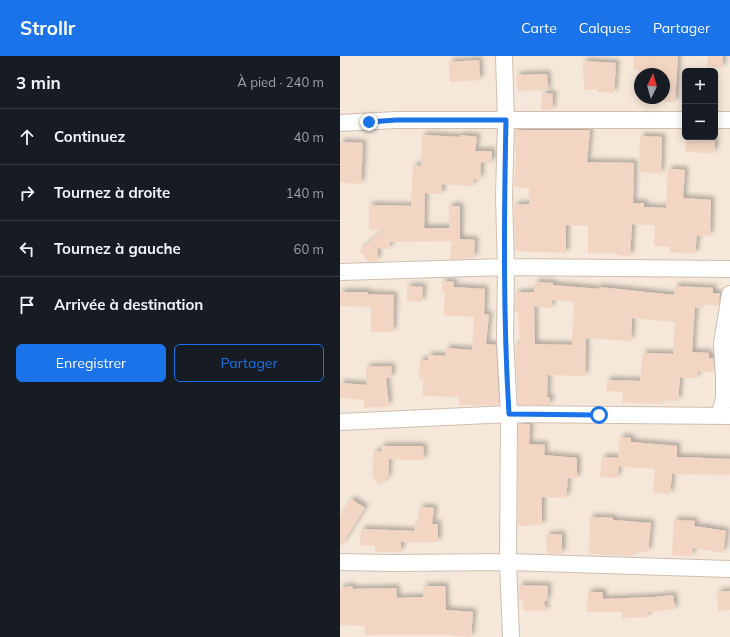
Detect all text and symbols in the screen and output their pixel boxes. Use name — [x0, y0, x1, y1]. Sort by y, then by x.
text: Strollr — [20, 16, 75, 40]
text: Carte — [521, 19, 557, 37]
text: Calques — [579, 19, 631, 37]
text: Partager — [653, 19, 710, 37]
north arrow — [634, 68, 670, 104]
map controls — [682, 68, 718, 140]
button: + — [682, 68, 718, 104]
text: 3 min — [16, 72, 61, 93]
text: À pied · 240 m — [237, 74, 324, 90]
button: − — [682, 104, 718, 140]
route end — [360, 113, 378, 131]
icon: ahead — [16, 126, 38, 148]
text: Continuez — [54, 127, 125, 146]
text: 40 m — [294, 129, 324, 145]
icon: right — [16, 182, 38, 204]
text: Tournez à droite — [54, 183, 170, 202]
text: 140 m — [286, 185, 324, 201]
icon: left — [16, 238, 38, 260]
text: Tournez à gauche — [54, 239, 181, 258]
text: 60 m — [294, 241, 324, 257]
icon: arrive — [16, 294, 38, 316]
text: Arrivée à destination — [54, 295, 203, 314]
button: Enregistrer — [16, 344, 166, 382]
button: Partager — [174, 344, 324, 382]
route start — [590, 406, 608, 424]

